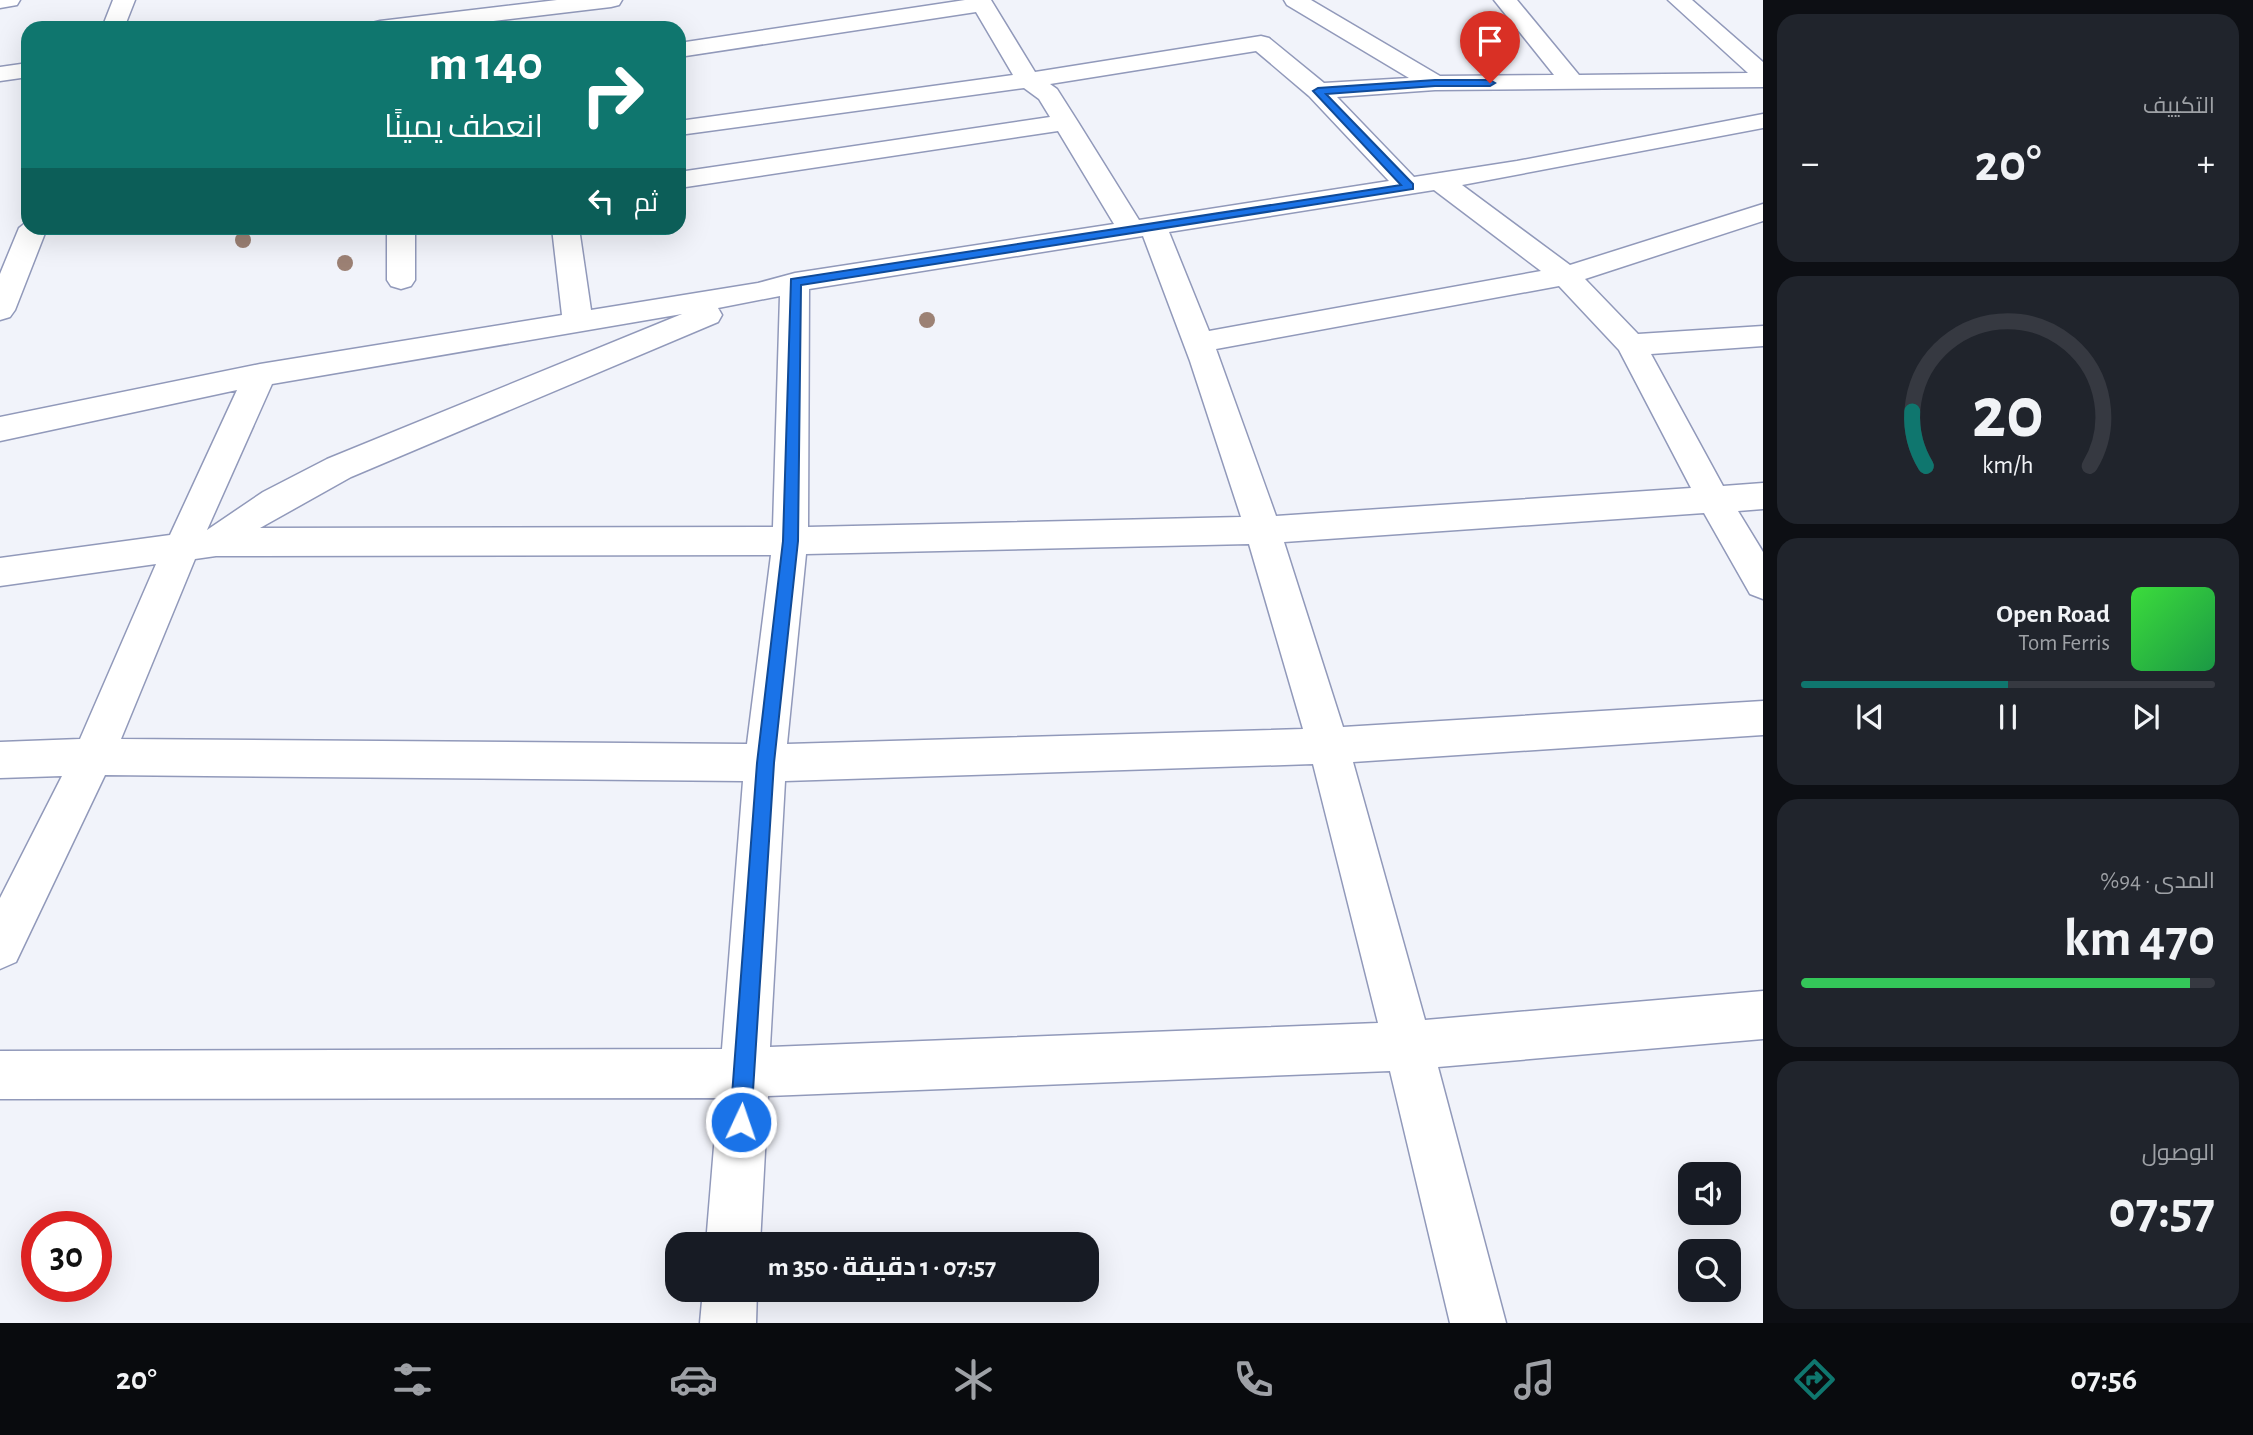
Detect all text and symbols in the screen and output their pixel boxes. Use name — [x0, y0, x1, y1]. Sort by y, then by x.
pin — [1460, 11, 1520, 83]
icon: arrive — [1471, 22, 1509, 60]
text: 140 m — [428, 40, 543, 89]
icon: right — [567, 49, 658, 140]
text: التكييف — [2143, 95, 2215, 118]
text: انعطف يمينًا — [384, 111, 543, 143]
text: 20° — [1975, 138, 2041, 190]
text: − — [1801, 145, 1819, 183]
text: + — [2197, 145, 2215, 183]
icon: left — [582, 182, 620, 220]
text: ثم — [634, 190, 658, 216]
text: 20 — [1972, 378, 2044, 451]
text: km/h — [1982, 452, 2034, 477]
text: Open Road — [1996, 601, 2110, 627]
text: Tom Ferris — [2018, 632, 2110, 655]
icon: previous — [1851, 698, 1889, 736]
icon: pause — [1989, 698, 2027, 736]
icon: next — [2127, 698, 2165, 736]
text: المدى · 94% — [2100, 870, 2215, 893]
text: 470 km — [2064, 913, 2215, 965]
position arrow — [704, 1085, 778, 1159]
text: الوصول — [2142, 1142, 2215, 1165]
map controls — [1678, 1162, 1741, 1302]
button: sound — [1678, 1162, 1741, 1225]
text: 07:57 — [2109, 1185, 2215, 1237]
speed limit sign: 30 — [21, 1211, 112, 1302]
button: search — [1678, 1239, 1741, 1302]
text: 07:57 · 1 دقيقة · 350 m — [768, 1254, 996, 1280]
icon: filters — [388, 1355, 437, 1404]
icon: car — [669, 1355, 718, 1404]
icon: climate — [949, 1355, 998, 1404]
icon: phone — [1229, 1355, 1278, 1404]
icon: music — [1510, 1355, 1559, 1404]
icon: directions — [1790, 1355, 1839, 1404]
text: 20° — [116, 1363, 157, 1395]
text: 07:56 — [2070, 1363, 2137, 1395]

